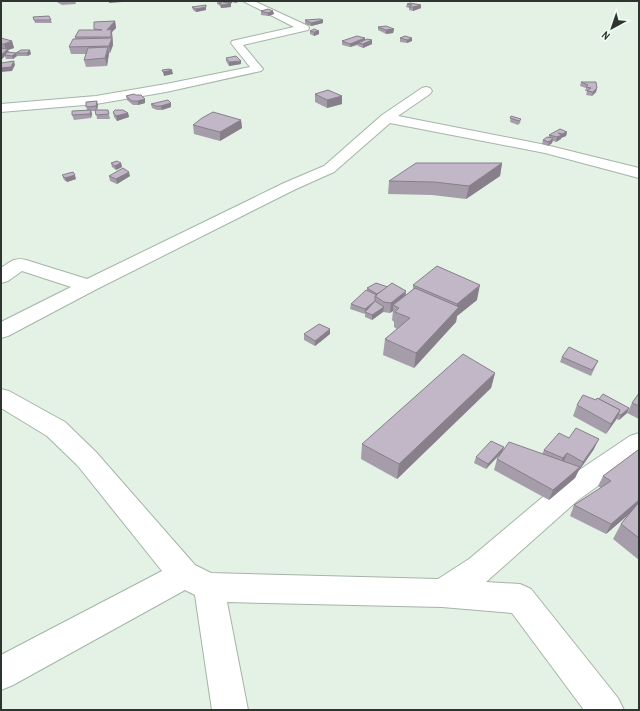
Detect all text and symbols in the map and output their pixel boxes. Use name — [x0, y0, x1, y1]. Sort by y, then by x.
north arrow — [592, 8, 632, 48]
text: N — [599, 28, 613, 43]

